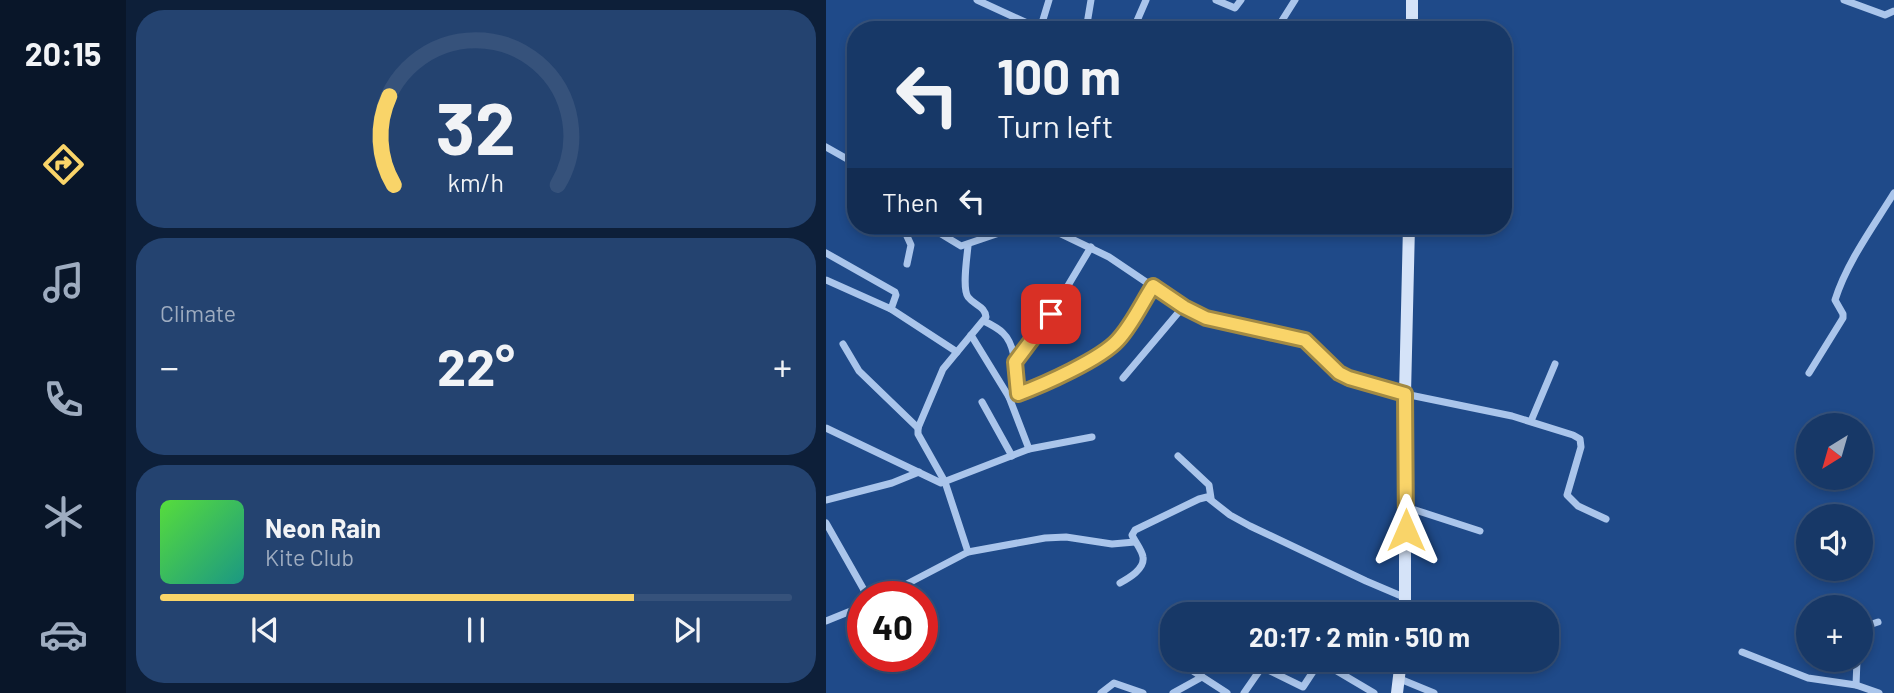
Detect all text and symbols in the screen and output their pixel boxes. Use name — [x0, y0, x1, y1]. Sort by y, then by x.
text: 20:15 — [25, 34, 101, 72]
text: 100 m — [997, 46, 1121, 105]
icon: left — [882, 49, 973, 140]
text: 32 — [436, 82, 516, 170]
text: Turn left — [997, 106, 1114, 144]
icon: directions — [39, 140, 88, 189]
text: km/h — [448, 167, 504, 197]
icon: left — [953, 182, 991, 220]
text: Then — [882, 186, 939, 217]
icon: music — [39, 258, 88, 307]
pin — [1021, 284, 1081, 344]
icon: arrive — [1032, 295, 1070, 333]
text: Climate — [160, 299, 236, 327]
text: 22° — [437, 334, 515, 396]
text: − — [160, 343, 179, 389]
text: + — [773, 343, 792, 389]
icon: phone — [39, 375, 88, 424]
north arrow — [1796, 413, 1872, 490]
map controls — [1796, 413, 1873, 672]
icon: climate — [39, 492, 88, 541]
position arrow — [1369, 493, 1443, 567]
button: sound — [1796, 504, 1873, 581]
text: Neon Rain — [265, 512, 381, 543]
text: Kite Club — [265, 543, 354, 571]
speed limit sign: 40 — [847, 581, 938, 672]
button: + — [1796, 595, 1873, 672]
icon: car — [39, 610, 88, 659]
icon: previous — [246, 611, 284, 649]
icon: pause — [457, 611, 495, 649]
icon: next — [668, 611, 706, 649]
text: 20:17 · 2 min · 510 m — [1249, 621, 1470, 652]

